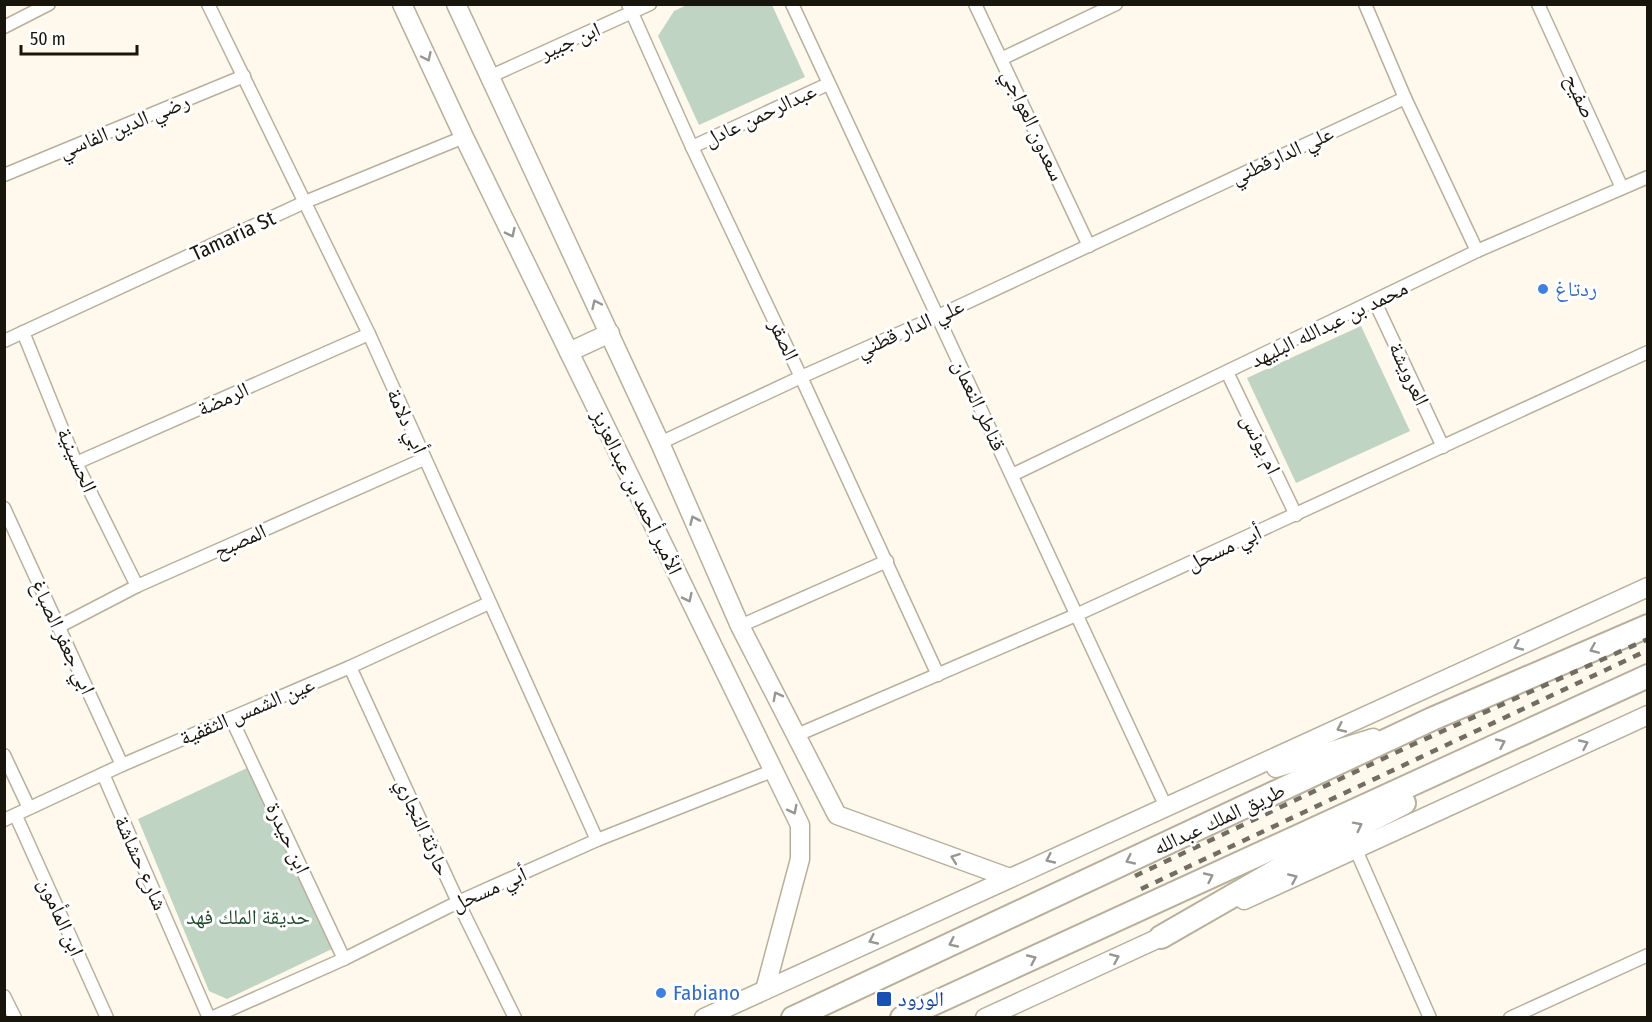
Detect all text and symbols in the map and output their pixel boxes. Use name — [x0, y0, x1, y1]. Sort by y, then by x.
street label: ابن جبير — [535, 16, 604, 66]
scale bar — [21, 18, 136, 56]
text: 50 m — [30, 28, 66, 50]
one-way arrow — [419, 51, 431, 62]
street label: سعدون العواجي — [993, 65, 1070, 186]
street label: صفيح — [1558, 70, 1602, 122]
street label: عبدالرحمن عادل — [700, 77, 821, 152]
street label: رضي الدين الفاسي — [55, 88, 195, 167]
street label: علي الدارقطني — [1227, 120, 1339, 193]
street label: Tamaria St — [186, 205, 280, 267]
one-way arrow — [504, 227, 515, 238]
street label: محمد بن عبدالله البليهد — [1246, 275, 1412, 373]
place label: ردتاغ — [1555, 276, 1597, 302]
marker: ردتاغ — [1536, 282, 1550, 296]
street label: علي الدار قطني — [852, 293, 970, 366]
one-way arrow — [592, 300, 604, 311]
street label: الصقر — [763, 314, 805, 365]
street label: العرويشة — [1383, 338, 1435, 410]
street label: قناطر النعمان — [946, 355, 1012, 455]
street label: الرمضة — [193, 376, 253, 422]
street label: أبي دلامة — [378, 384, 433, 459]
street label: الأمير أحمد بن عبدالعزيز — [585, 404, 688, 579]
street label: ام يونس — [1234, 409, 1287, 479]
street label: الحسينية — [51, 424, 103, 496]
one-way arrow — [689, 516, 701, 527]
street label: المصبح — [210, 518, 270, 564]
street label: أبي مسحل — [1182, 519, 1267, 580]
street label: ابي جعفر الصباغ — [22, 575, 101, 700]
one-way arrow — [681, 591, 692, 602]
one-way arrow — [1513, 639, 1524, 651]
one-way arrow — [1589, 642, 1600, 654]
street label: عين الشمس الثقفية — [176, 671, 319, 751]
one-way arrow — [773, 692, 784, 703]
one-way arrow — [1336, 720, 1347, 732]
one-way arrow — [1494, 738, 1505, 750]
one-way arrow — [1578, 740, 1589, 752]
street label: حارثة النجاري — [387, 774, 456, 881]
street label: طريق الملك عبدالله — [1149, 777, 1289, 861]
street label: ابن حيدرة — [260, 798, 316, 878]
one-way arrow — [785, 804, 797, 815]
street label: شارع حشاشة — [109, 812, 173, 914]
one-way arrow — [1352, 822, 1363, 834]
one-way arrow — [1045, 851, 1056, 863]
one-way arrow — [950, 852, 961, 865]
one-way arrow — [1125, 853, 1136, 865]
street label: أبي مسحل — [447, 861, 532, 920]
one-way arrow — [1203, 872, 1214, 884]
one-way arrow — [1286, 873, 1297, 885]
street label: ابن المأمون — [32, 874, 90, 960]
park label: حديقة الملك فهد — [186, 904, 310, 930]
one-way arrow — [868, 933, 879, 945]
one-way arrow — [948, 935, 959, 947]
one-way arrow — [1108, 953, 1119, 965]
one-way arrow — [1026, 954, 1037, 966]
place label: Fabiano — [673, 980, 740, 1006]
marker: Fabiano — [654, 986, 668, 1000]
place label: الورود — [898, 986, 944, 1012]
marker: الورود — [875, 990, 893, 1008]

